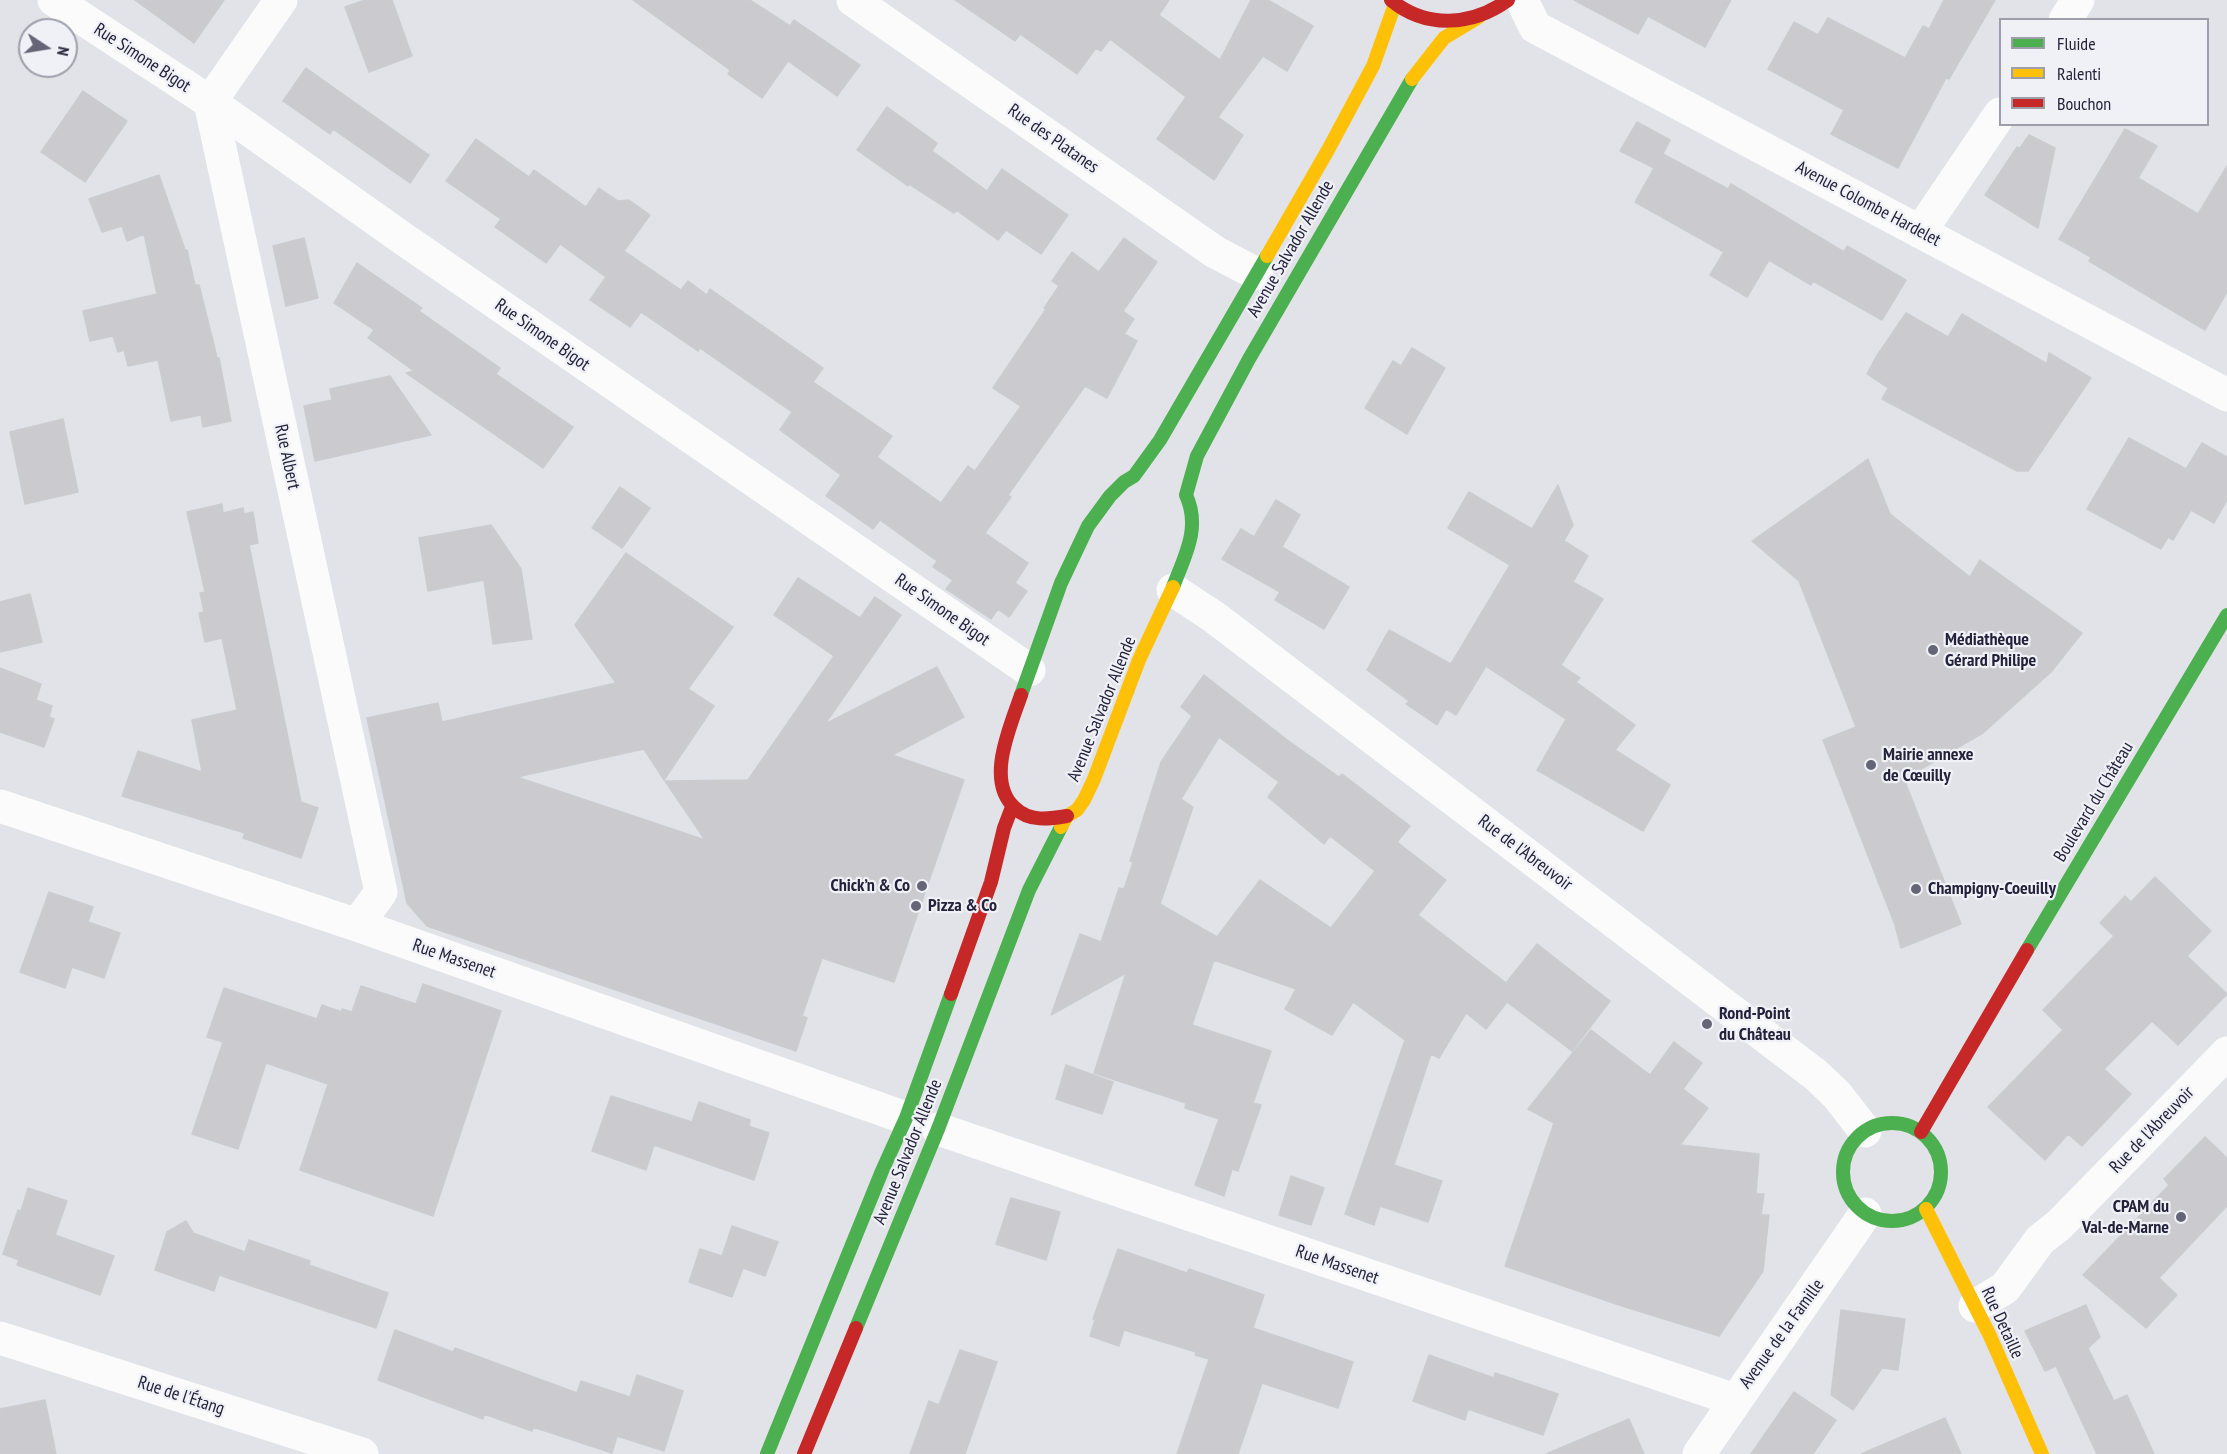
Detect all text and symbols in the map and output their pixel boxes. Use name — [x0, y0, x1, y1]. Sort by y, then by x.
north arrow — [18, 18, 78, 78]
legend — [1999, 18, 2209, 126]
street label: Rue Simone Bigot — [90, 19, 194, 97]
text: Fluide — [2057, 32, 2096, 55]
text: N — [53, 45, 74, 58]
text: Ralenti — [2057, 62, 2101, 85]
text: Bouchon — [2057, 92, 2111, 115]
street label: Rue des Platanes — [1003, 100, 1103, 178]
street label: Avenue Colombe Hardelet — [1792, 157, 1944, 251]
street label: Avenue Salvador Allende — [1243, 177, 1339, 321]
street label: Rue Simone Bigot — [490, 294, 594, 376]
street label: Rue Albert — [270, 422, 304, 492]
street label: Rue Simone Bigot — [890, 569, 994, 651]
place label: Médiathèque Gérard Philipe — [1945, 629, 2036, 672]
street label: Avenue Salvador Allende — [1063, 633, 1141, 785]
marker: Médiathèque Gérard Philipe — [1926, 643, 1940, 657]
street label: Boulevard du Château — [2050, 738, 2138, 866]
place label: Mairie annexe de Cœuilly — [1883, 744, 1973, 786]
marker: Mairie annexe de Cœuilly — [1864, 758, 1878, 772]
street label: Rue de l'Abreuvoir — [1474, 811, 1576, 895]
place label: Chick’n & Co — [830, 875, 910, 897]
place label: Champigny-Coeuilly — [1928, 878, 2056, 900]
marker: Chick’n & Co — [915, 879, 929, 893]
marker: Champigny-Coeuilly — [1909, 882, 1923, 896]
place label: Pizza & Co — [928, 895, 997, 917]
marker: Pizza & Co — [909, 899, 923, 913]
street label: Rue Massenet — [410, 935, 498, 983]
place label: Rond-Point du Château — [1719, 1003, 1791, 1046]
marker: Rond-Point du Château — [1700, 1017, 1714, 1031]
street label: Avenue Salvador Allende — [869, 1076, 947, 1228]
street label: Rue de l'Abreuvoir — [2105, 1082, 2199, 1178]
place label: CPAM du Val-de-Marne — [2082, 1196, 2169, 1238]
marker: CPAM du Val-de-Marne — [2174, 1210, 2188, 1224]
street label: Rue Massenet — [1293, 1241, 1381, 1289]
street label: Avenue de la Famille — [1735, 1275, 1829, 1393]
street label: Rue Detaille — [1976, 1284, 2028, 1362]
street label: Rue de l'Étang — [135, 1372, 227, 1420]

